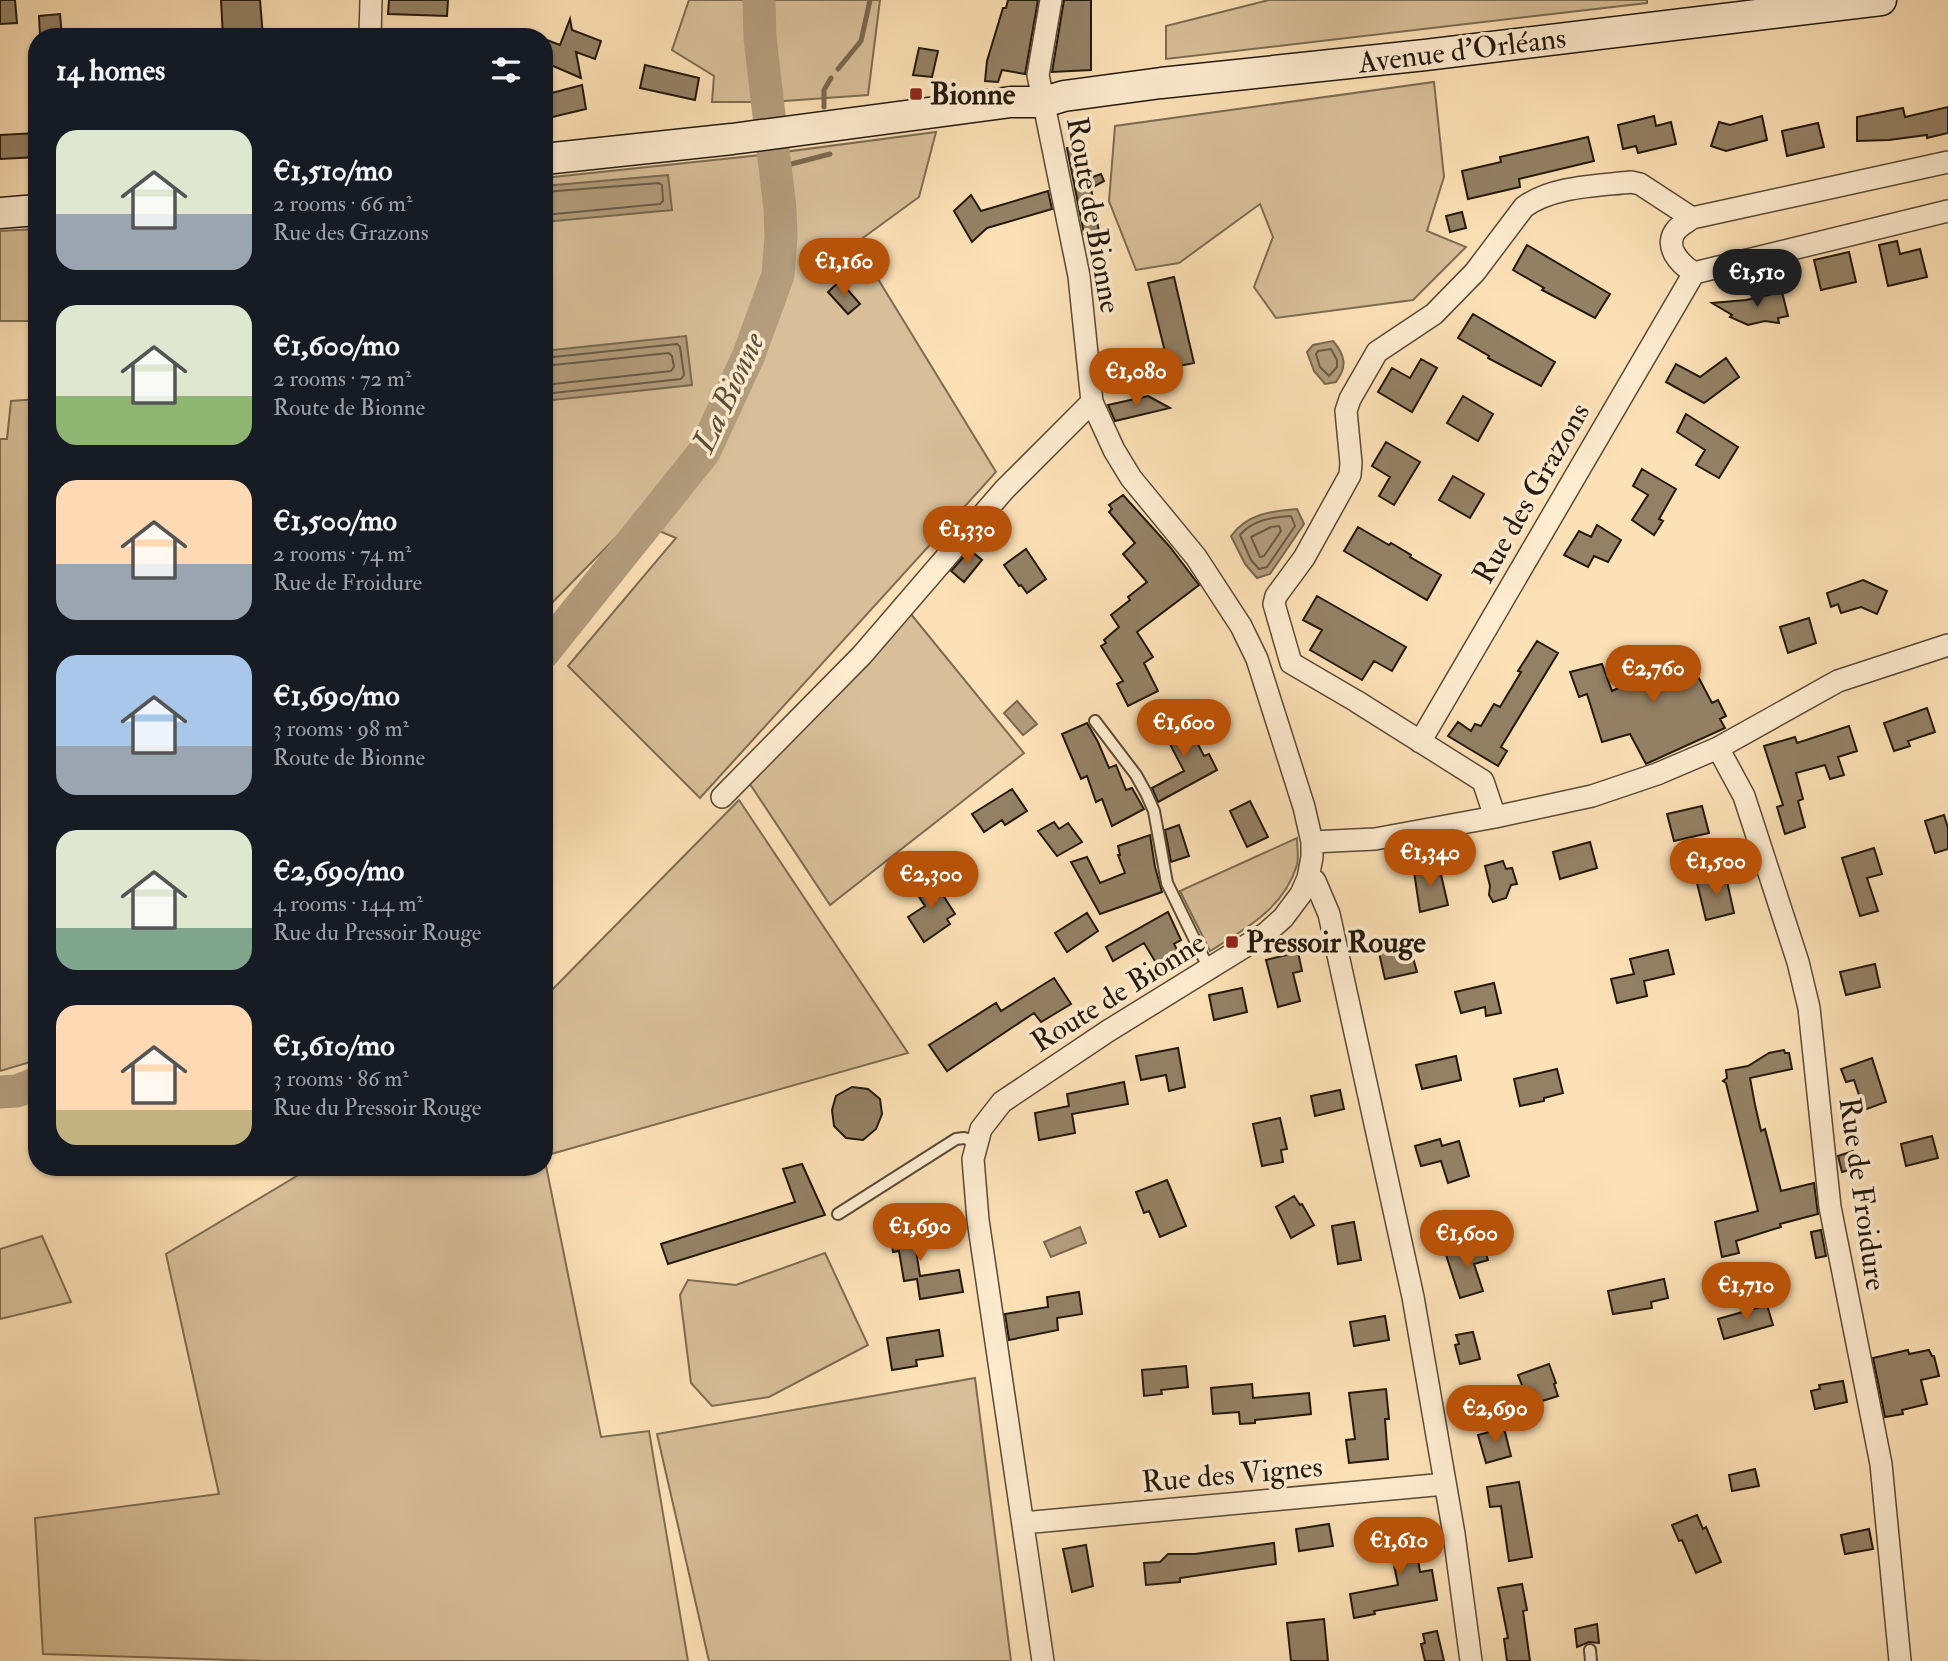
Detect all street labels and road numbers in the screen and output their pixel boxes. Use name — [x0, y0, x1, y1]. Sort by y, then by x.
street label: Avenue d'Orléans — [1355, 19, 1568, 82]
street label: Route de Bionne — [1058, 114, 1129, 316]
street label: Rue des Grazons — [1465, 396, 1598, 590]
street label: Route de Bionne — [1024, 924, 1212, 1061]
street label: Rue de Froidure — [1831, 1095, 1894, 1293]
street label: Rue des Vignes — [1140, 1448, 1324, 1501]

